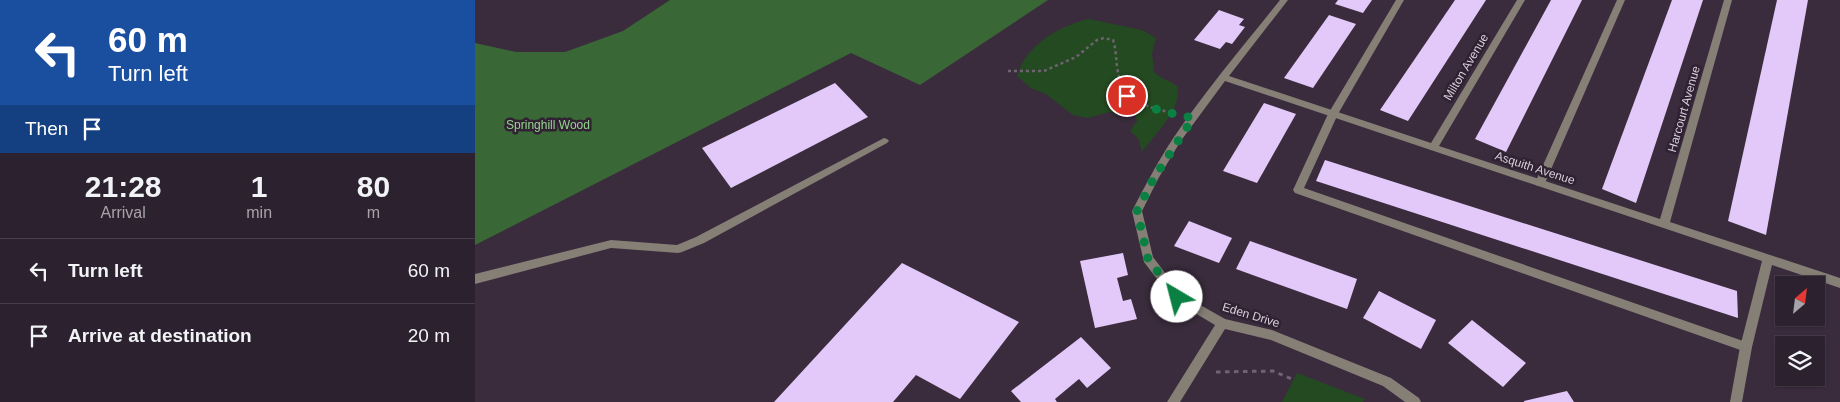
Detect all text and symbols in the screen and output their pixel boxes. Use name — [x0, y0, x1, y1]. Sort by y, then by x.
icon: left — [25, 20, 90, 85]
text: 60 m — [108, 20, 188, 59]
street label: Milton Avenue — [1441, 31, 1492, 103]
text: Turn left — [108, 61, 188, 86]
street label: Harcourt Avenue — [1665, 64, 1703, 154]
pin — [1106, 75, 1148, 117]
icon: arrive — [1113, 82, 1141, 110]
icon: arrive — [78, 115, 106, 143]
text: Then — [25, 118, 68, 139]
park label: Springhill Wood — [506, 118, 590, 132]
street label: Asquith Avenue — [1493, 148, 1577, 188]
text: 21:28 — [85, 170, 162, 203]
text: 1 — [251, 170, 268, 203]
text: 80 — [357, 170, 390, 203]
text: Arrival — [100, 204, 146, 221]
text: min — [246, 204, 272, 221]
text: m — [367, 204, 380, 221]
icon: left — [25, 257, 53, 285]
text: Turn left — [68, 260, 143, 281]
text: 60 m — [408, 260, 450, 281]
position arrow — [1150, 270, 1202, 322]
north arrow — [1775, 276, 1825, 326]
map controls — [1775, 276, 1825, 386]
street label: Eden Drive — [1221, 300, 1282, 330]
icon: arrive — [25, 322, 53, 350]
text: Arrive at destination — [68, 325, 252, 346]
text: 20 m — [408, 325, 450, 346]
button: layers — [1775, 336, 1825, 386]

